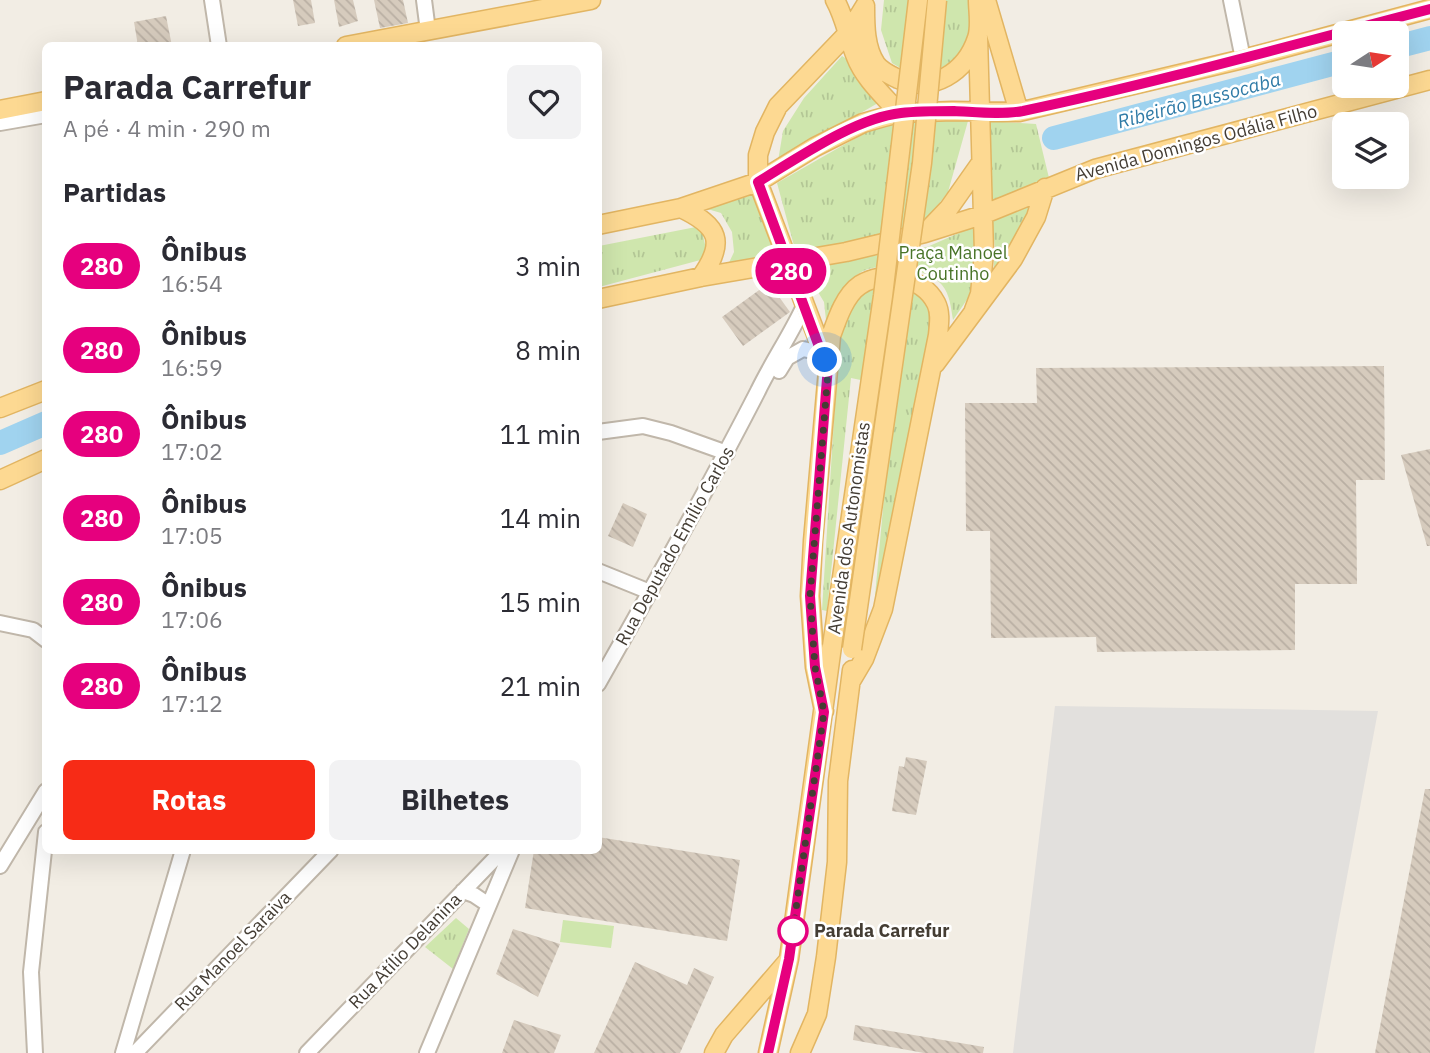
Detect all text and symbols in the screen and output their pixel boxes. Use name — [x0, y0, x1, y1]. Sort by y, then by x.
north arrow — [1332, 21, 1409, 98]
map controls — [1332, 21, 1409, 189]
text: Parada Carrefur — [63, 65, 311, 108]
button: heart — [507, 65, 581, 139]
water label: Ribeirão Bussocaba — [1115, 67, 1283, 133]
street label: Avenida Domingos Odália Filho — [1072, 99, 1319, 186]
button: layers — [1332, 112, 1409, 189]
text: A pé · 4 min · 290 m — [63, 113, 271, 143]
text: Partidas — [63, 175, 166, 209]
text: Ônibus — [161, 234, 247, 268]
park label: Praça Manoel Coutinho — [898, 241, 1008, 285]
line badge: 280 — [751, 248, 831, 294]
text: 3 min — [515, 249, 581, 283]
text: 280 — [80, 250, 123, 282]
text: 280 — [769, 255, 813, 287]
text: 16:54 — [161, 268, 223, 298]
text: Ônibus — [161, 318, 247, 352]
text: 8 min — [515, 333, 581, 367]
text: 280 — [80, 334, 123, 366]
your location — [807, 342, 842, 377]
text: 16:59 — [161, 352, 223, 382]
text: Ônibus — [161, 402, 247, 436]
text: 11 min — [500, 417, 581, 451]
text: 280 — [80, 418, 123, 450]
street label: Avenida dos Autonomistas — [822, 420, 875, 636]
text: 17:02 — [161, 436, 223, 466]
street label: Rua Deputado Emílio Carlos — [610, 442, 739, 650]
text: Ônibus — [161, 486, 247, 520]
text: 14 min — [500, 501, 581, 535]
text: 280 — [80, 502, 123, 534]
text: 17:05 — [161, 520, 223, 550]
text: Ônibus — [161, 570, 247, 604]
text: 15 min — [500, 585, 581, 619]
text: 280 — [80, 586, 123, 618]
text: 17:06 — [161, 604, 223, 634]
text: Ônibus — [161, 654, 247, 688]
text: 21 min — [500, 669, 581, 703]
text: 280 — [80, 670, 123, 702]
text: 17:12 — [161, 688, 223, 718]
button: Rotas — [63, 760, 315, 840]
button: Bilhetes — [329, 760, 581, 840]
street label: Rua Manoel Saraiva — [169, 885, 296, 1016]
street label: Rua Atílio Delanina — [343, 887, 466, 1014]
marker: Parada Carrefur — [778, 916, 808, 946]
place label: Parada Carrefur — [814, 919, 950, 942]

